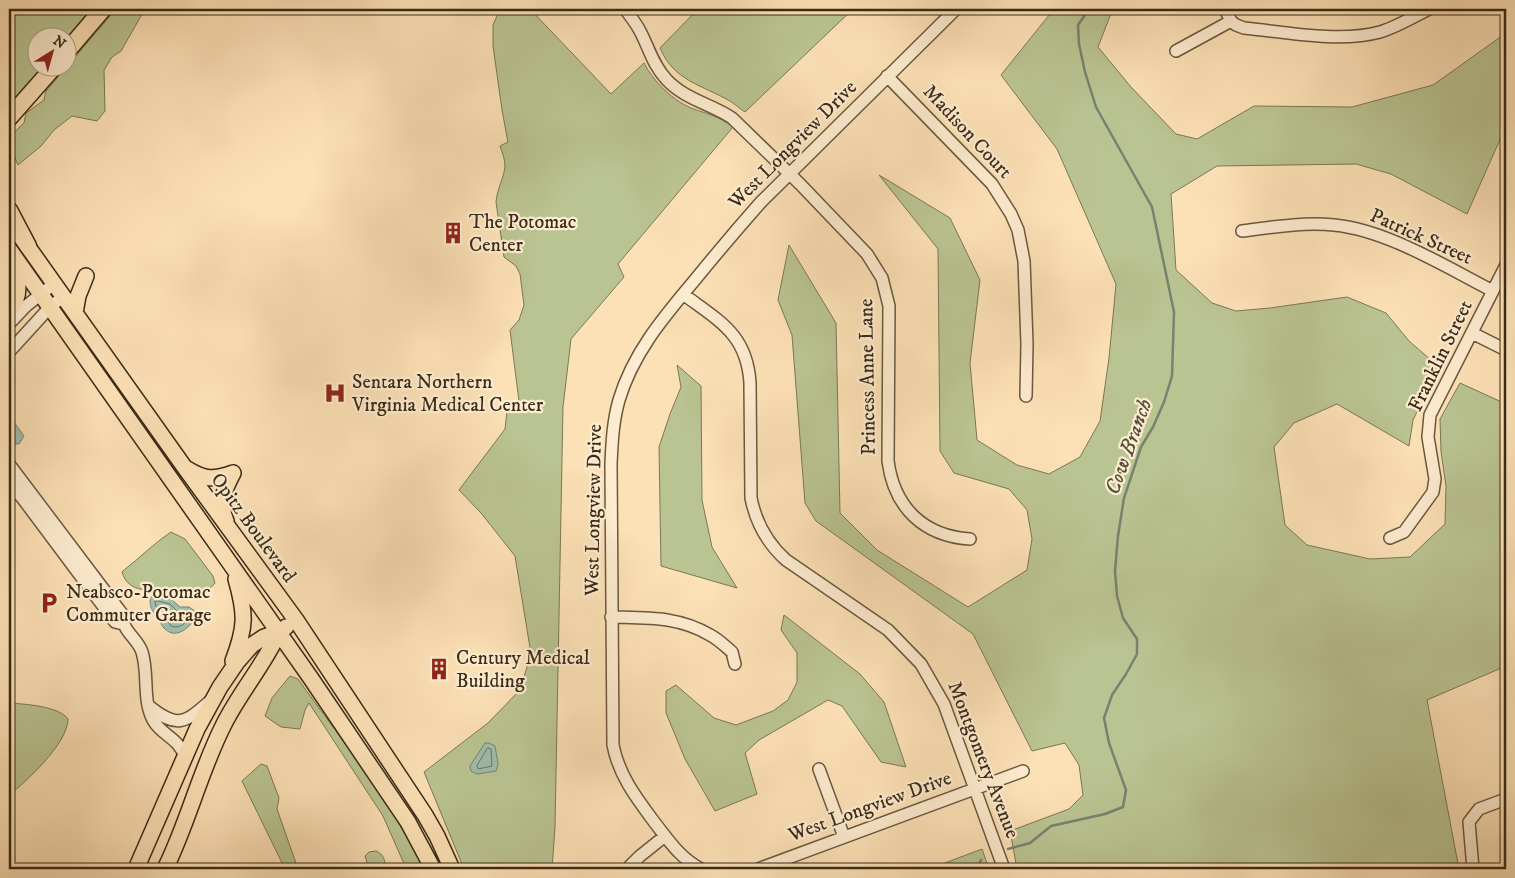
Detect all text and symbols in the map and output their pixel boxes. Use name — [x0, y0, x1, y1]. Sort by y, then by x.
north arrow — [28, 28, 78, 78]
text: N — [49, 32, 70, 53]
street label: West Longview Drive — [723, 75, 863, 215]
street label: Madison Court — [917, 80, 1017, 184]
street label: Patrick Street — [1366, 203, 1476, 271]
place label: The Potomac Center — [469, 210, 577, 258]
building icon: The Potomac Center — [440, 220, 466, 246]
street label: Franklin Street — [1403, 296, 1479, 416]
street label: Princess Anne Lane — [854, 298, 882, 456]
place label: Sentara Northern Virginia Medical Center — [351, 370, 544, 418]
hospital icon: Sentara Northern Virginia Medical Center — [322, 380, 348, 406]
water label: Cow Branch — [1100, 396, 1158, 498]
street label: West Longview Drive — [580, 424, 608, 597]
street label: Opitz Boulevard — [205, 468, 301, 588]
place label: Neabsco-Potomac Commuter Garage — [66, 580, 212, 628]
parking icon: Neabsco-Potomac Commuter Garage — [36, 590, 62, 616]
place label: Century Medical Building — [456, 646, 590, 694]
building icon: Century Medical Building — [426, 656, 452, 682]
street label: Montgomery Avenue — [942, 678, 1024, 842]
street label: West Longview Drive — [784, 766, 955, 848]

